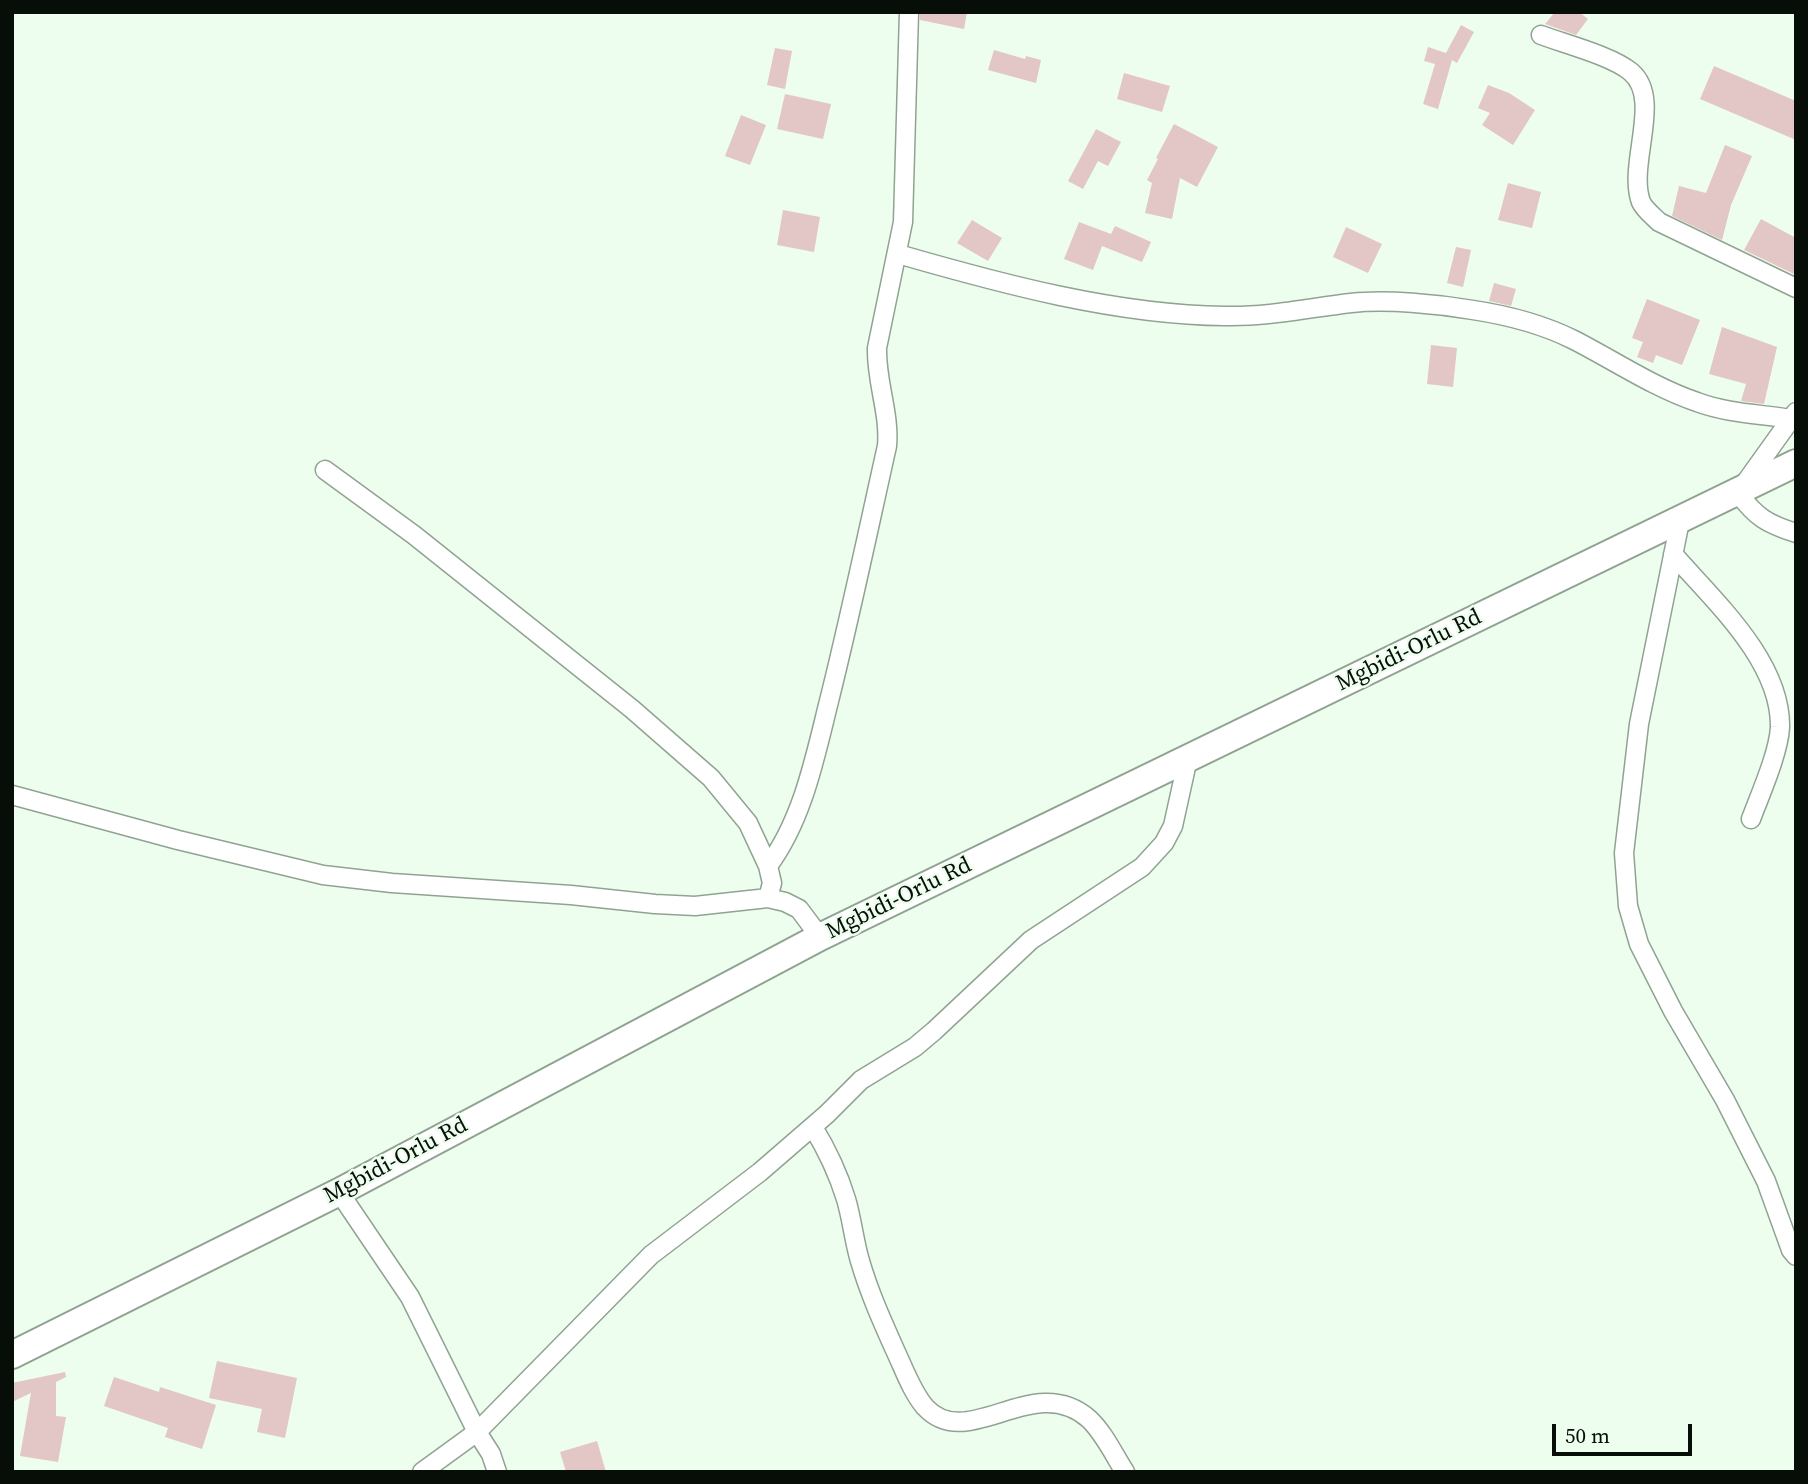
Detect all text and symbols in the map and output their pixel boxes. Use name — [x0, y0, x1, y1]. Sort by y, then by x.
street label: Mgbidi-Orlu Rd — [1332, 604, 1486, 698]
street label: Mgbidi-Orlu Rd — [822, 852, 976, 946]
street label: Mgbidi-Orlu Rd — [320, 1112, 472, 1210]
scale bar — [1556, 1410, 1696, 1454]
text: 50 m — [1565, 1421, 1610, 1450]

